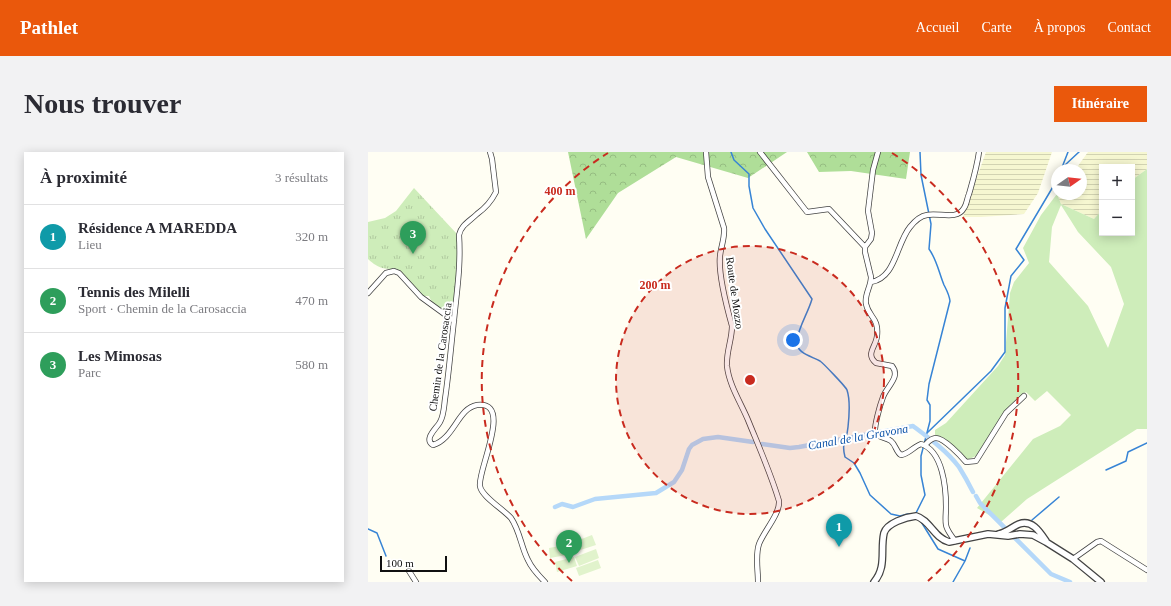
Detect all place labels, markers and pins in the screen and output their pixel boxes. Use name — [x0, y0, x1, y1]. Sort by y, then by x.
pin: 3 — [400, 221, 426, 254]
centre of rings — [743, 373, 757, 387]
pin: 1 — [826, 514, 852, 547]
pin: 2 — [556, 530, 582, 563]

